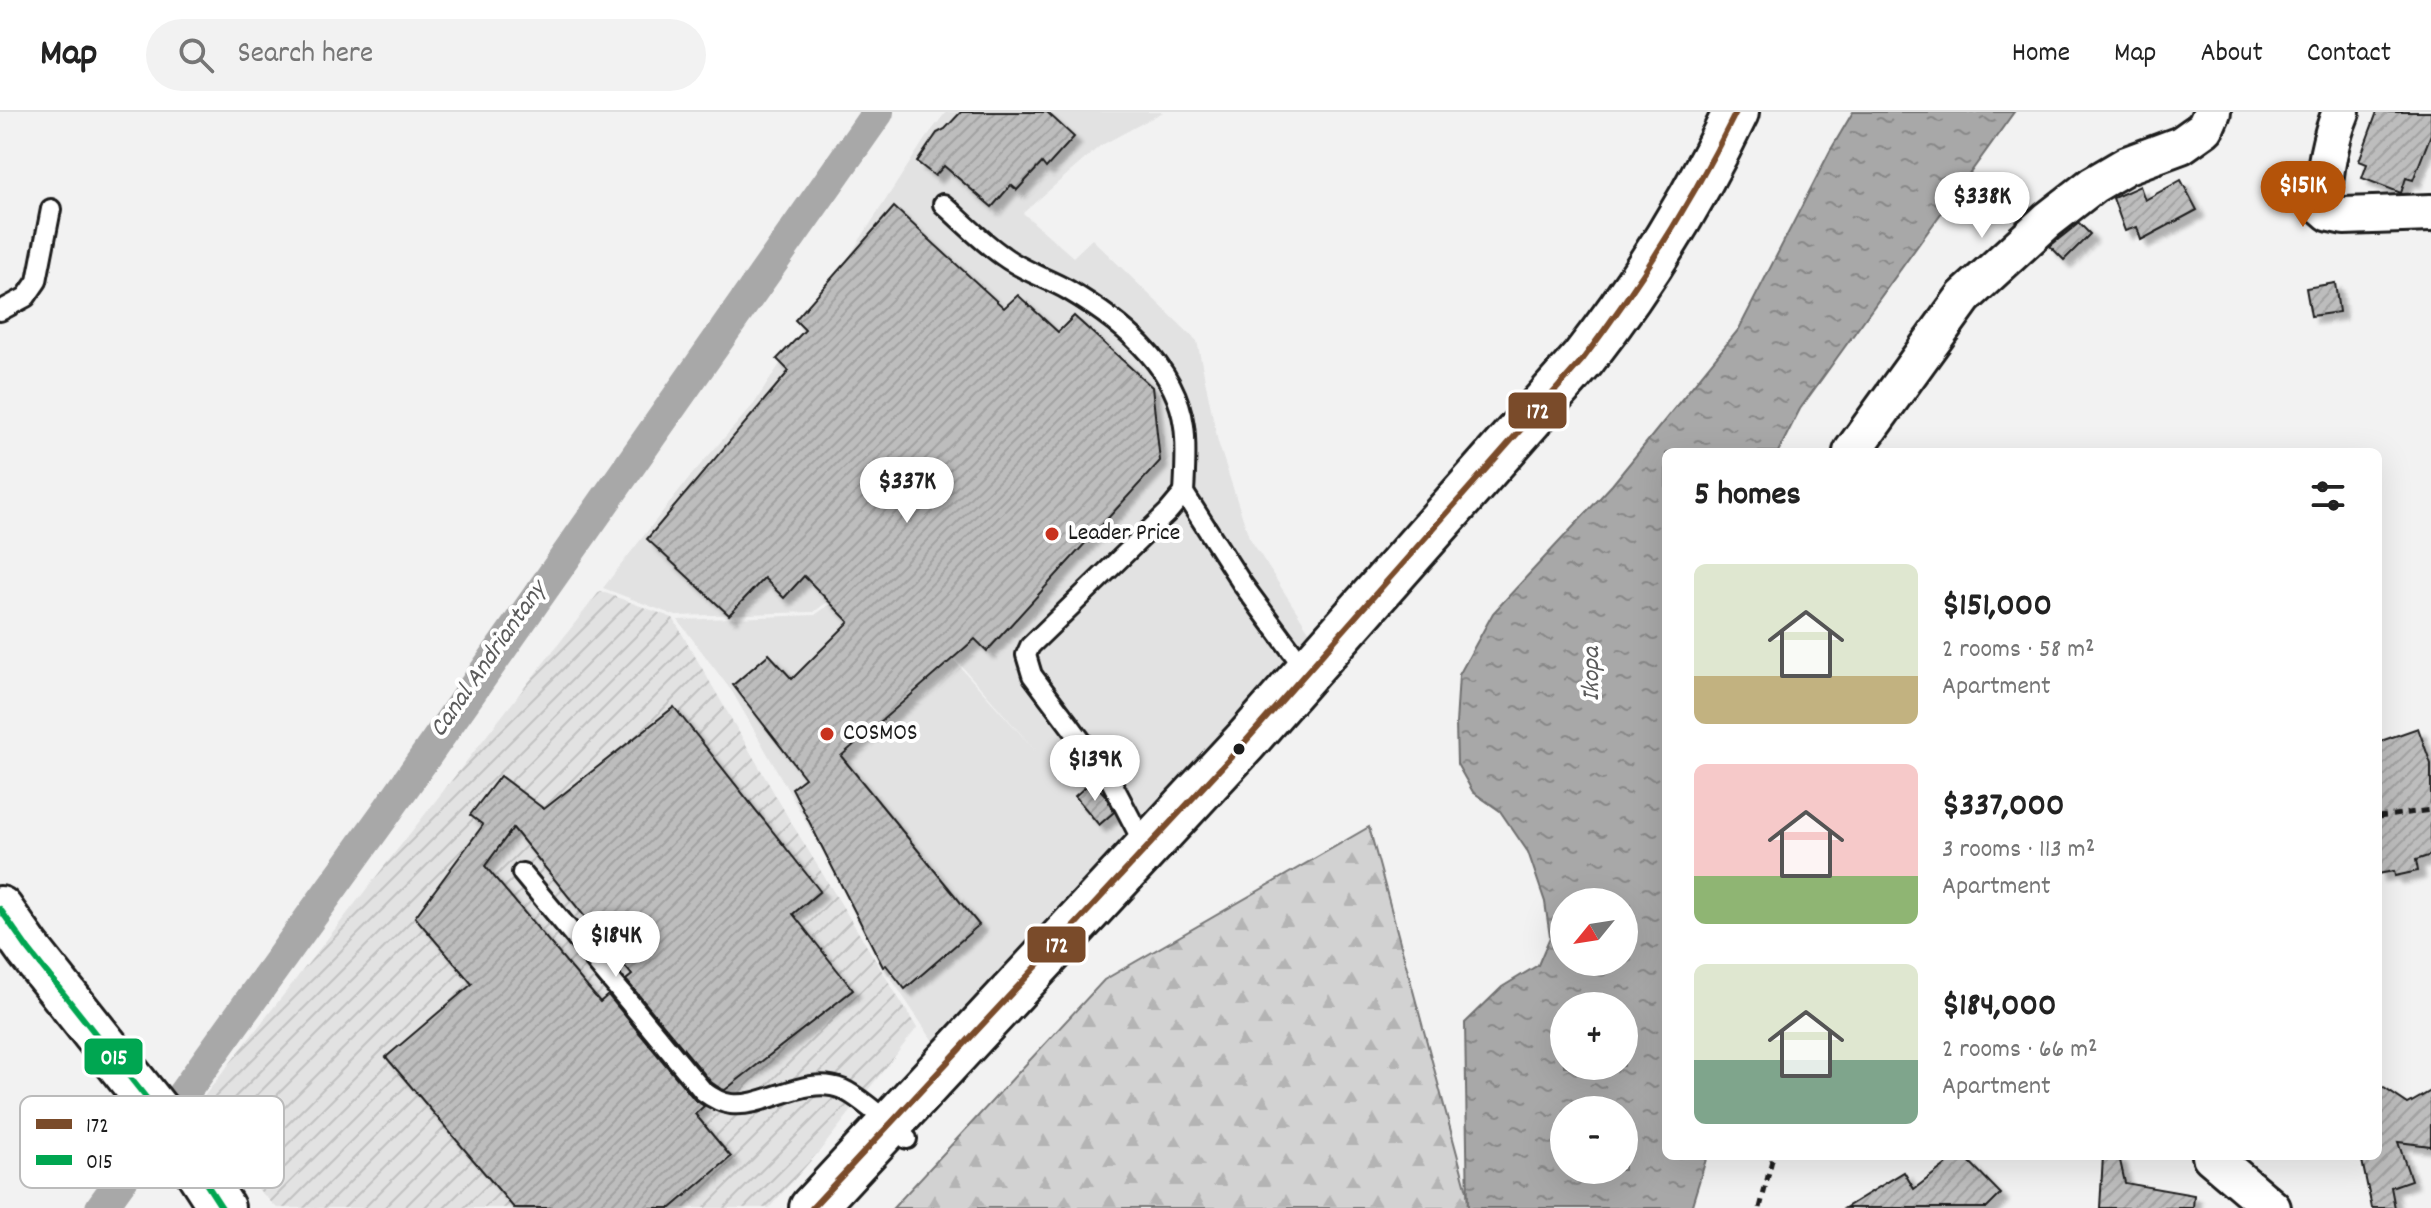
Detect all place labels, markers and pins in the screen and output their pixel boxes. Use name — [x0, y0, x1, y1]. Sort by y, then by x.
pin: $151K — [2247, 161, 2359, 229]
pin: $338K — [1926, 172, 2038, 240]
pin: $337K — [851, 457, 963, 525]
place label: Leader Price — [1068, 517, 1180, 551]
marker: Leader Price — [1043, 525, 1061, 543]
place label: COSMOS — [843, 717, 918, 751]
marker: COSMOS — [818, 725, 836, 743]
pin: $139K — [1039, 735, 1151, 803]
unlabelled marker — [1231, 741, 1247, 757]
pin: $184K — [560, 911, 672, 979]

